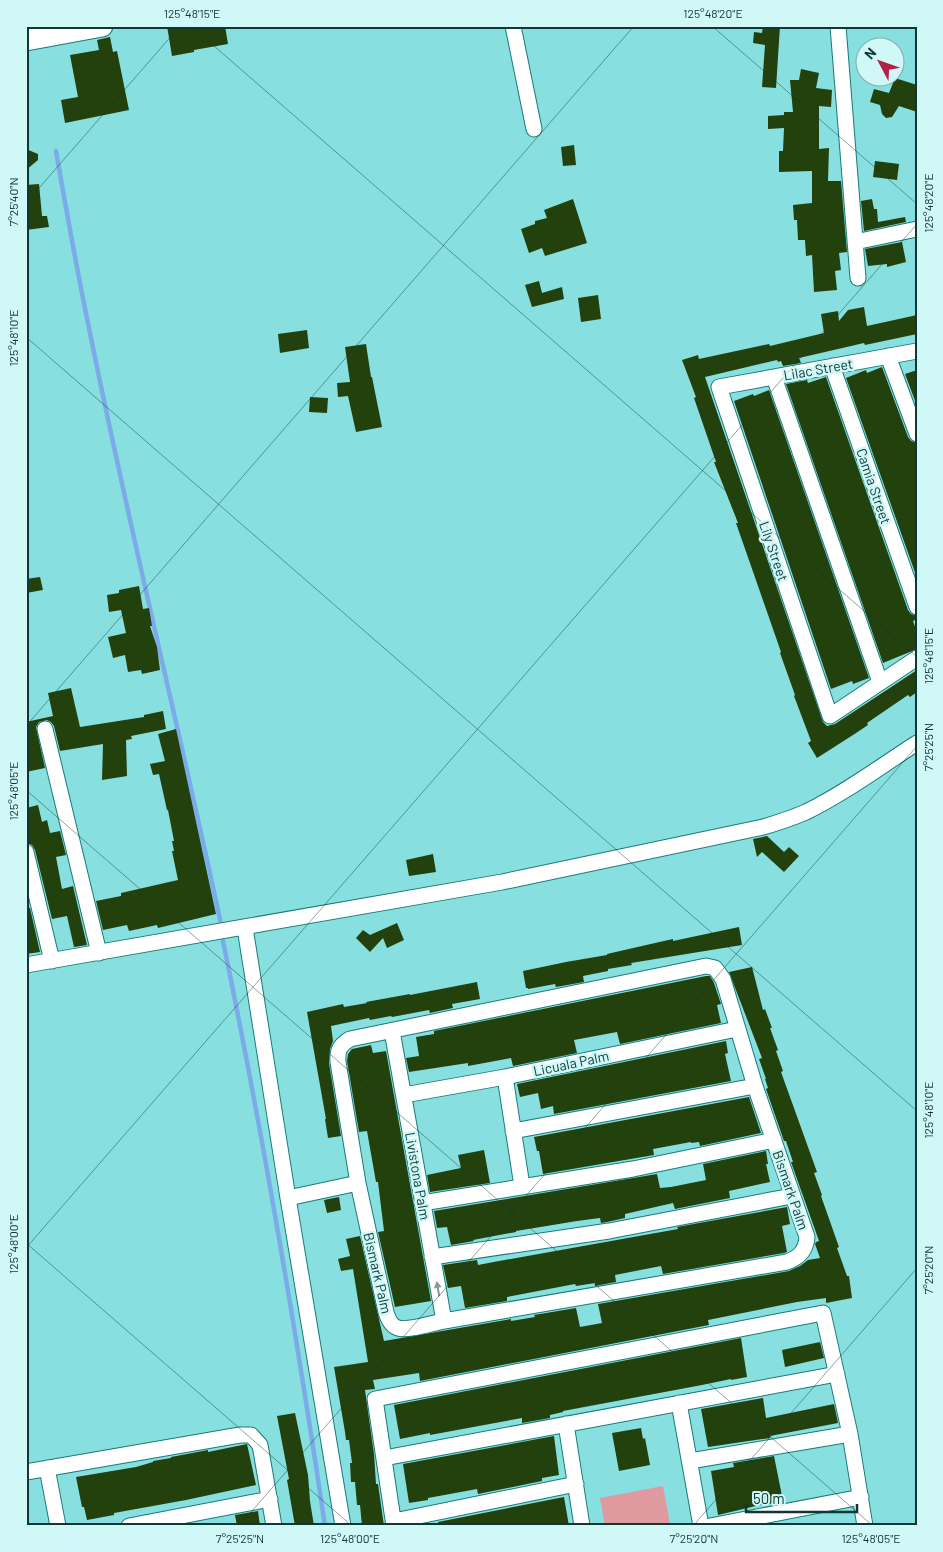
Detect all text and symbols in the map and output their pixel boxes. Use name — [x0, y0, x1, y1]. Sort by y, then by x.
text: 125°48'15"E — [164, 6, 220, 20]
text: 125°48'20"E — [683, 6, 743, 20]
north arrow — [856, 38, 906, 88]
text: N — [860, 44, 879, 62]
text: 125°48'20"E — [921, 173, 935, 233]
text: 7°25'40"N — [6, 178, 20, 226]
text: 125°48'10"E — [6, 309, 20, 367]
street label: Lilac Street — [782, 355, 854, 383]
street label: Camia Street — [853, 446, 895, 526]
street label: Lily Street — [756, 519, 792, 583]
text: 125°48'15"E — [921, 628, 935, 684]
text: 7°25'25"N — [921, 723, 935, 771]
text: 125°48'05"E — [6, 761, 20, 821]
street label: Licuala Palm — [532, 1047, 610, 1079]
text: 125°48'10"E — [921, 1081, 935, 1139]
street label: Livistona Palm — [402, 1131, 434, 1221]
street label: Bismark Palm — [769, 1148, 813, 1232]
text: 125°48'00"E — [6, 1214, 20, 1274]
street label: Bismark Palm — [360, 1231, 396, 1315]
text: 7°25'20"N — [921, 1246, 935, 1294]
one-way arrow — [433, 1281, 441, 1297]
scale bar — [746, 1482, 857, 1514]
text: 50 m — [753, 1489, 785, 1507]
text: 7°25'25"N — [216, 1531, 264, 1545]
text: 125°48'00"E — [320, 1531, 380, 1545]
text: 7°25'20"N — [670, 1531, 718, 1545]
text: 125°48'05"E — [841, 1531, 901, 1545]

